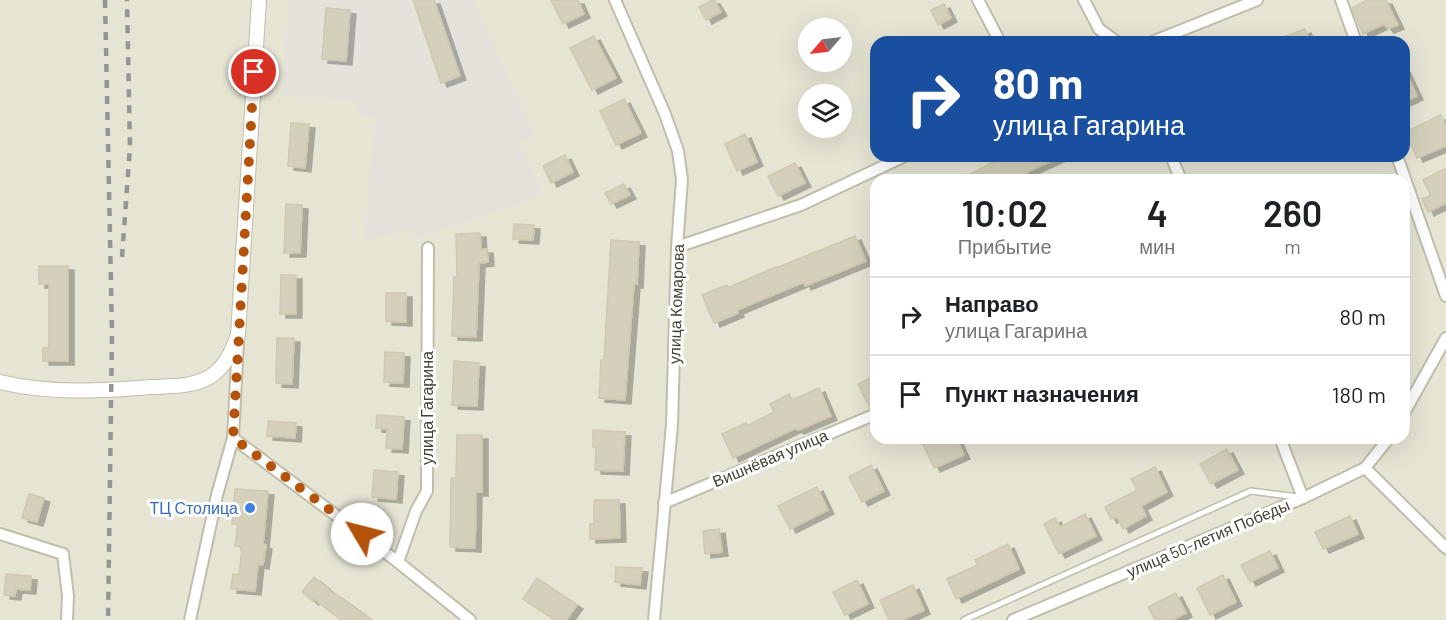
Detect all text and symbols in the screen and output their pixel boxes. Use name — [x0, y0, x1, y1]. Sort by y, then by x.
north arrow — [798, 18, 852, 72]
map controls — [798, 18, 852, 138]
pin — [228, 46, 279, 97]
icon: arrive — [237, 55, 270, 88]
text: 80 m — [993, 57, 1083, 107]
icon: right — [894, 60, 972, 138]
button: layers — [798, 84, 852, 138]
text: улица Гагарина — [993, 108, 1185, 140]
text: 10:02 — [962, 191, 1048, 234]
text: 4 — [1147, 191, 1168, 234]
text: 260 — [1263, 191, 1322, 234]
text: Прибытие — [958, 234, 1052, 258]
text: мин — [1139, 234, 1175, 258]
text: m — [1284, 234, 1301, 258]
street label: улица Комарова — [664, 243, 687, 364]
text: Направо — [945, 290, 1039, 316]
icon: right — [894, 300, 927, 333]
text: 80 m — [1340, 303, 1386, 329]
text: улица Гагарина — [945, 318, 1087, 342]
street label: улица Гагарина — [417, 351, 436, 465]
icon: arrive — [894, 378, 927, 411]
text: Пункт назначения — [945, 380, 1139, 406]
text: 180 m — [1332, 381, 1386, 407]
street label: Вишнёвая улица — [709, 425, 830, 490]
street label: улица 50-летия Победы — [1123, 495, 1292, 581]
place label: ТЦ Столица — [150, 498, 238, 517]
marker: ТЦ Столица — [243, 501, 257, 515]
position arrow — [330, 502, 394, 566]

